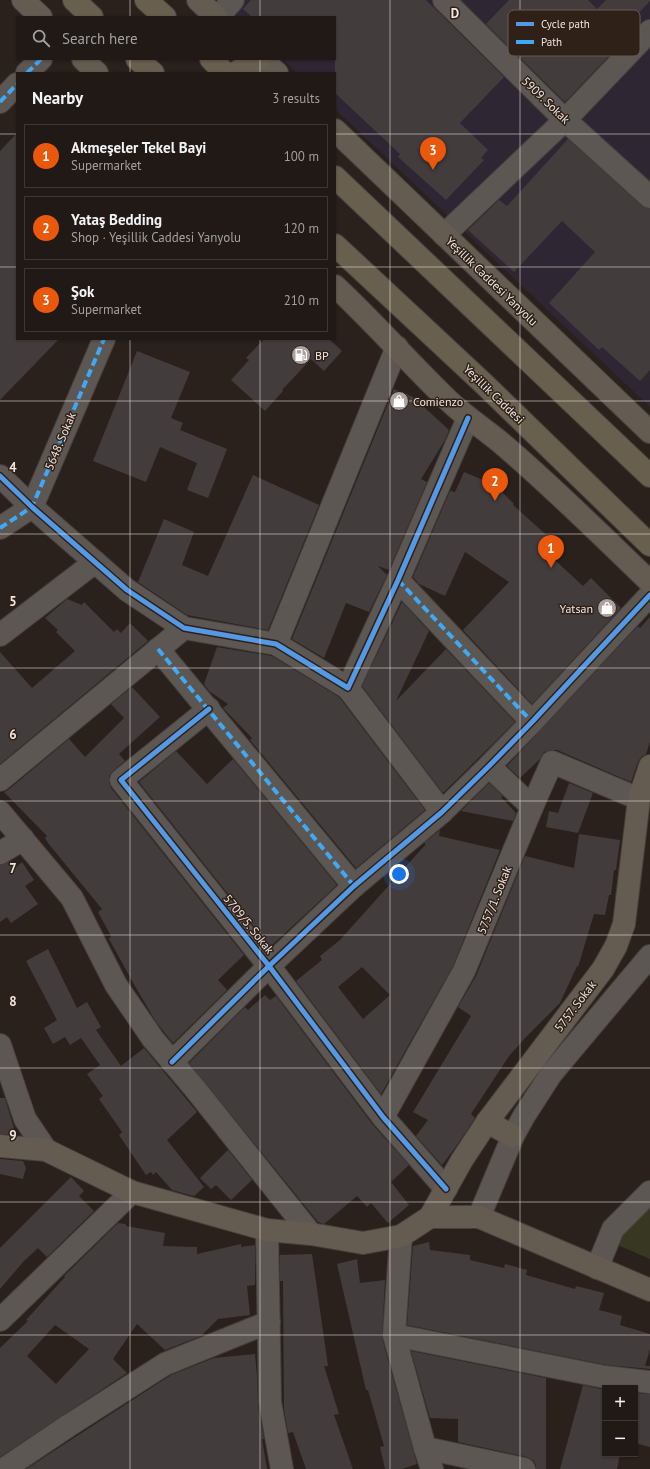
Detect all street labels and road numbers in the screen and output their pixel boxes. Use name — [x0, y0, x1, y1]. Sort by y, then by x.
street label: 5909. Sokak — [519, 73, 573, 127]
street label: Yeşillik Caddesi Yanyolu — [443, 233, 541, 329]
street label: Yeşillik Caddesi — [460, 361, 528, 427]
street label: 5648. Sokak — [41, 410, 79, 472]
street label: 5757/1. Sokak — [474, 864, 515, 936]
street label: 5709/5. Sokak — [221, 891, 278, 957]
street label: 5757. Sokak — [551, 977, 599, 1034]

